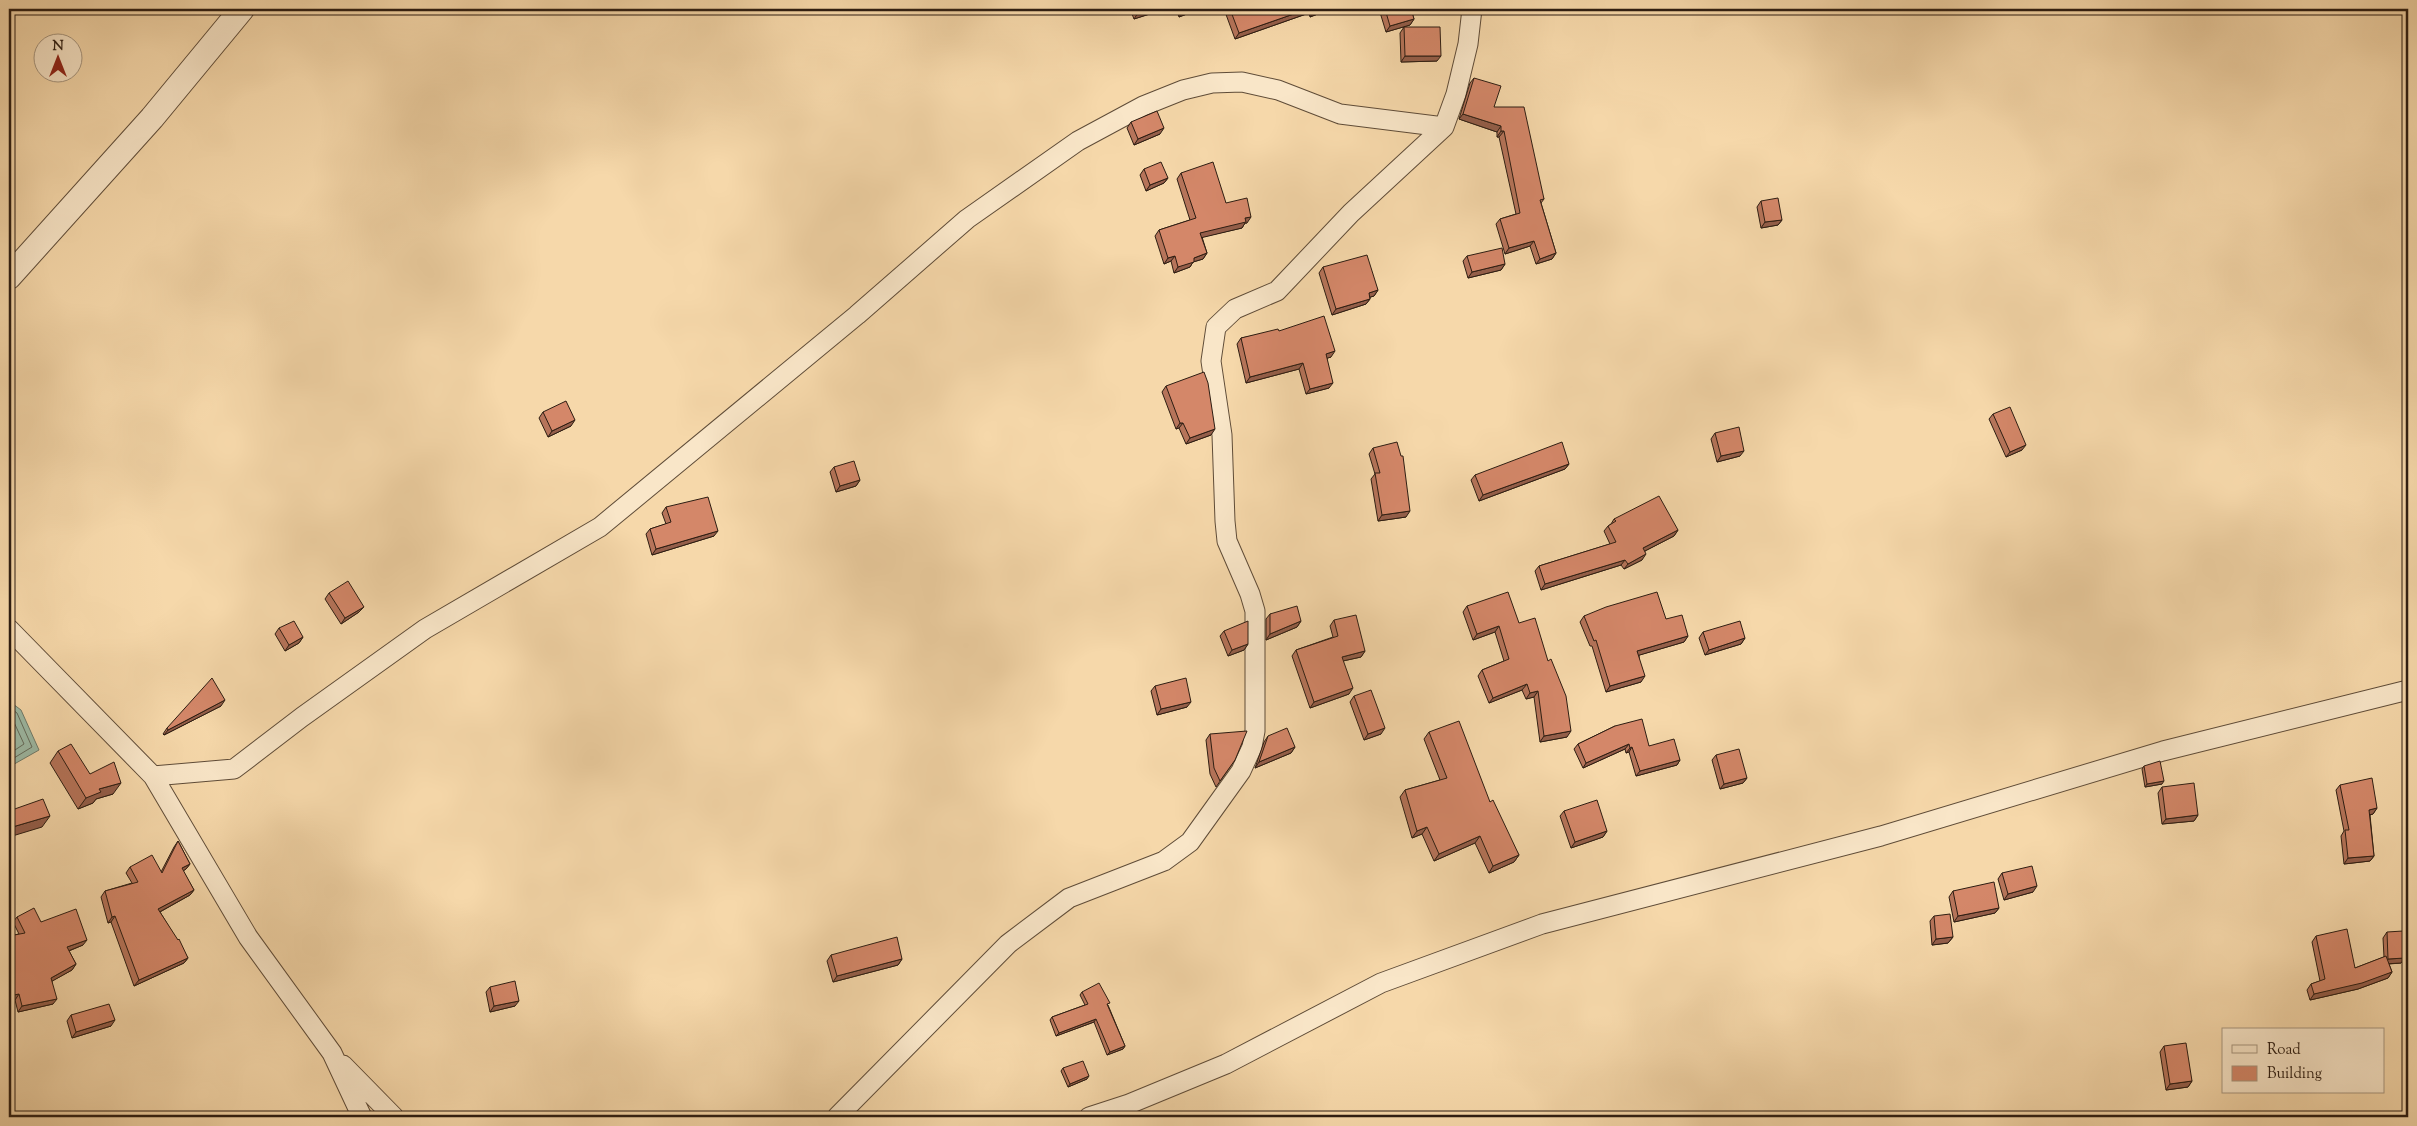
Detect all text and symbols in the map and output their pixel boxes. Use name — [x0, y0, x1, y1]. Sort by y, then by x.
north arrow — [32, 32, 82, 82]
text: N — [52, 37, 64, 57]
legend — [2222, 1028, 2384, 1094]
text: Road — [2267, 1040, 2301, 1061]
text: Building — [2267, 1064, 2322, 1085]

